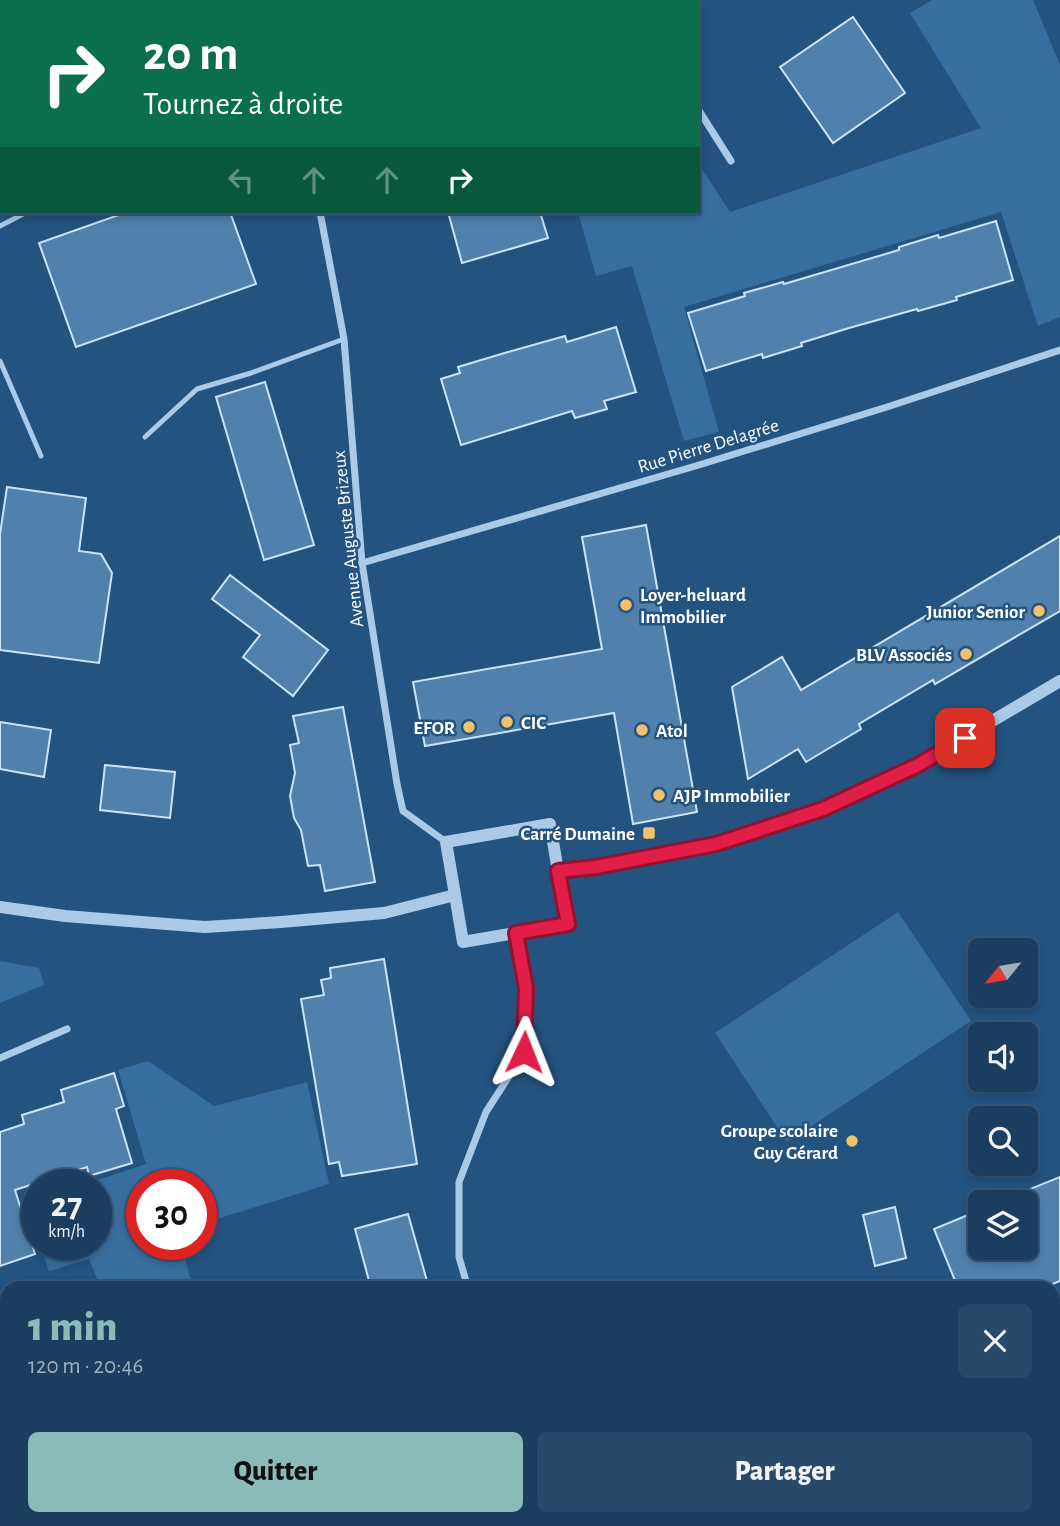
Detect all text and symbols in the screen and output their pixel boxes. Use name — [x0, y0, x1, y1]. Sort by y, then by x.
icon: right — [28, 28, 119, 119]
text: 20 m — [143, 30, 239, 79]
text: Tournez à droite — [143, 88, 343, 120]
icon: left — [222, 161, 260, 199]
icon: ahead — [295, 161, 333, 199]
icon: ahead — [368, 161, 406, 199]
icon: right — [441, 161, 479, 199]
street label: Rue Pierre Delagrée — [636, 416, 781, 477]
street label: Avenue Auguste Brizeux — [330, 450, 367, 628]
place label: Loyer-heluard Immobilier — [640, 586, 746, 627]
marker: Loyer-heluard Immobilier — [618, 597, 634, 613]
place label: Junior Senior — [926, 603, 1025, 622]
marker: Junior Senior — [1031, 603, 1047, 619]
place label: BLV Associés — [856, 646, 952, 665]
marker: BLV Associés — [958, 646, 974, 662]
pin — [935, 708, 995, 768]
marker: CIC — [499, 714, 515, 730]
place label: CIC — [521, 714, 546, 733]
place label: EFOR — [413, 719, 455, 738]
marker: EFOR — [461, 719, 477, 735]
icon: arrive — [946, 719, 984, 757]
marker: Atol — [634, 722, 650, 738]
place label: Atol — [656, 722, 688, 741]
marker: AJP Immobilier — [651, 787, 667, 803]
place label: AJP Immobilier — [673, 787, 790, 806]
place label: Carré Dumaine — [520, 825, 635, 844]
marker: Carré Dumaine — [641, 825, 657, 841]
north arrow — [968, 938, 1038, 1008]
map controls — [968, 938, 1038, 1260]
position arrow — [487, 1015, 561, 1089]
button: sound — [968, 1022, 1038, 1092]
button: search — [968, 1106, 1038, 1176]
place label: Groupe scolaire Guy Gérard — [721, 1122, 838, 1163]
marker: Groupe scolaire Guy Gérard — [844, 1133, 860, 1149]
speed limit sign: 30 — [126, 1169, 217, 1260]
text: 27 — [51, 1188, 82, 1223]
button: layers — [968, 1190, 1038, 1260]
text: km/h — [48, 1223, 85, 1241]
button: close — [958, 1304, 1032, 1378]
text: 1 min — [28, 1306, 117, 1348]
text: 120 m · 20:46 — [28, 1355, 143, 1378]
button: Quitter — [28, 1432, 523, 1512]
button: Partager — [537, 1432, 1032, 1512]

